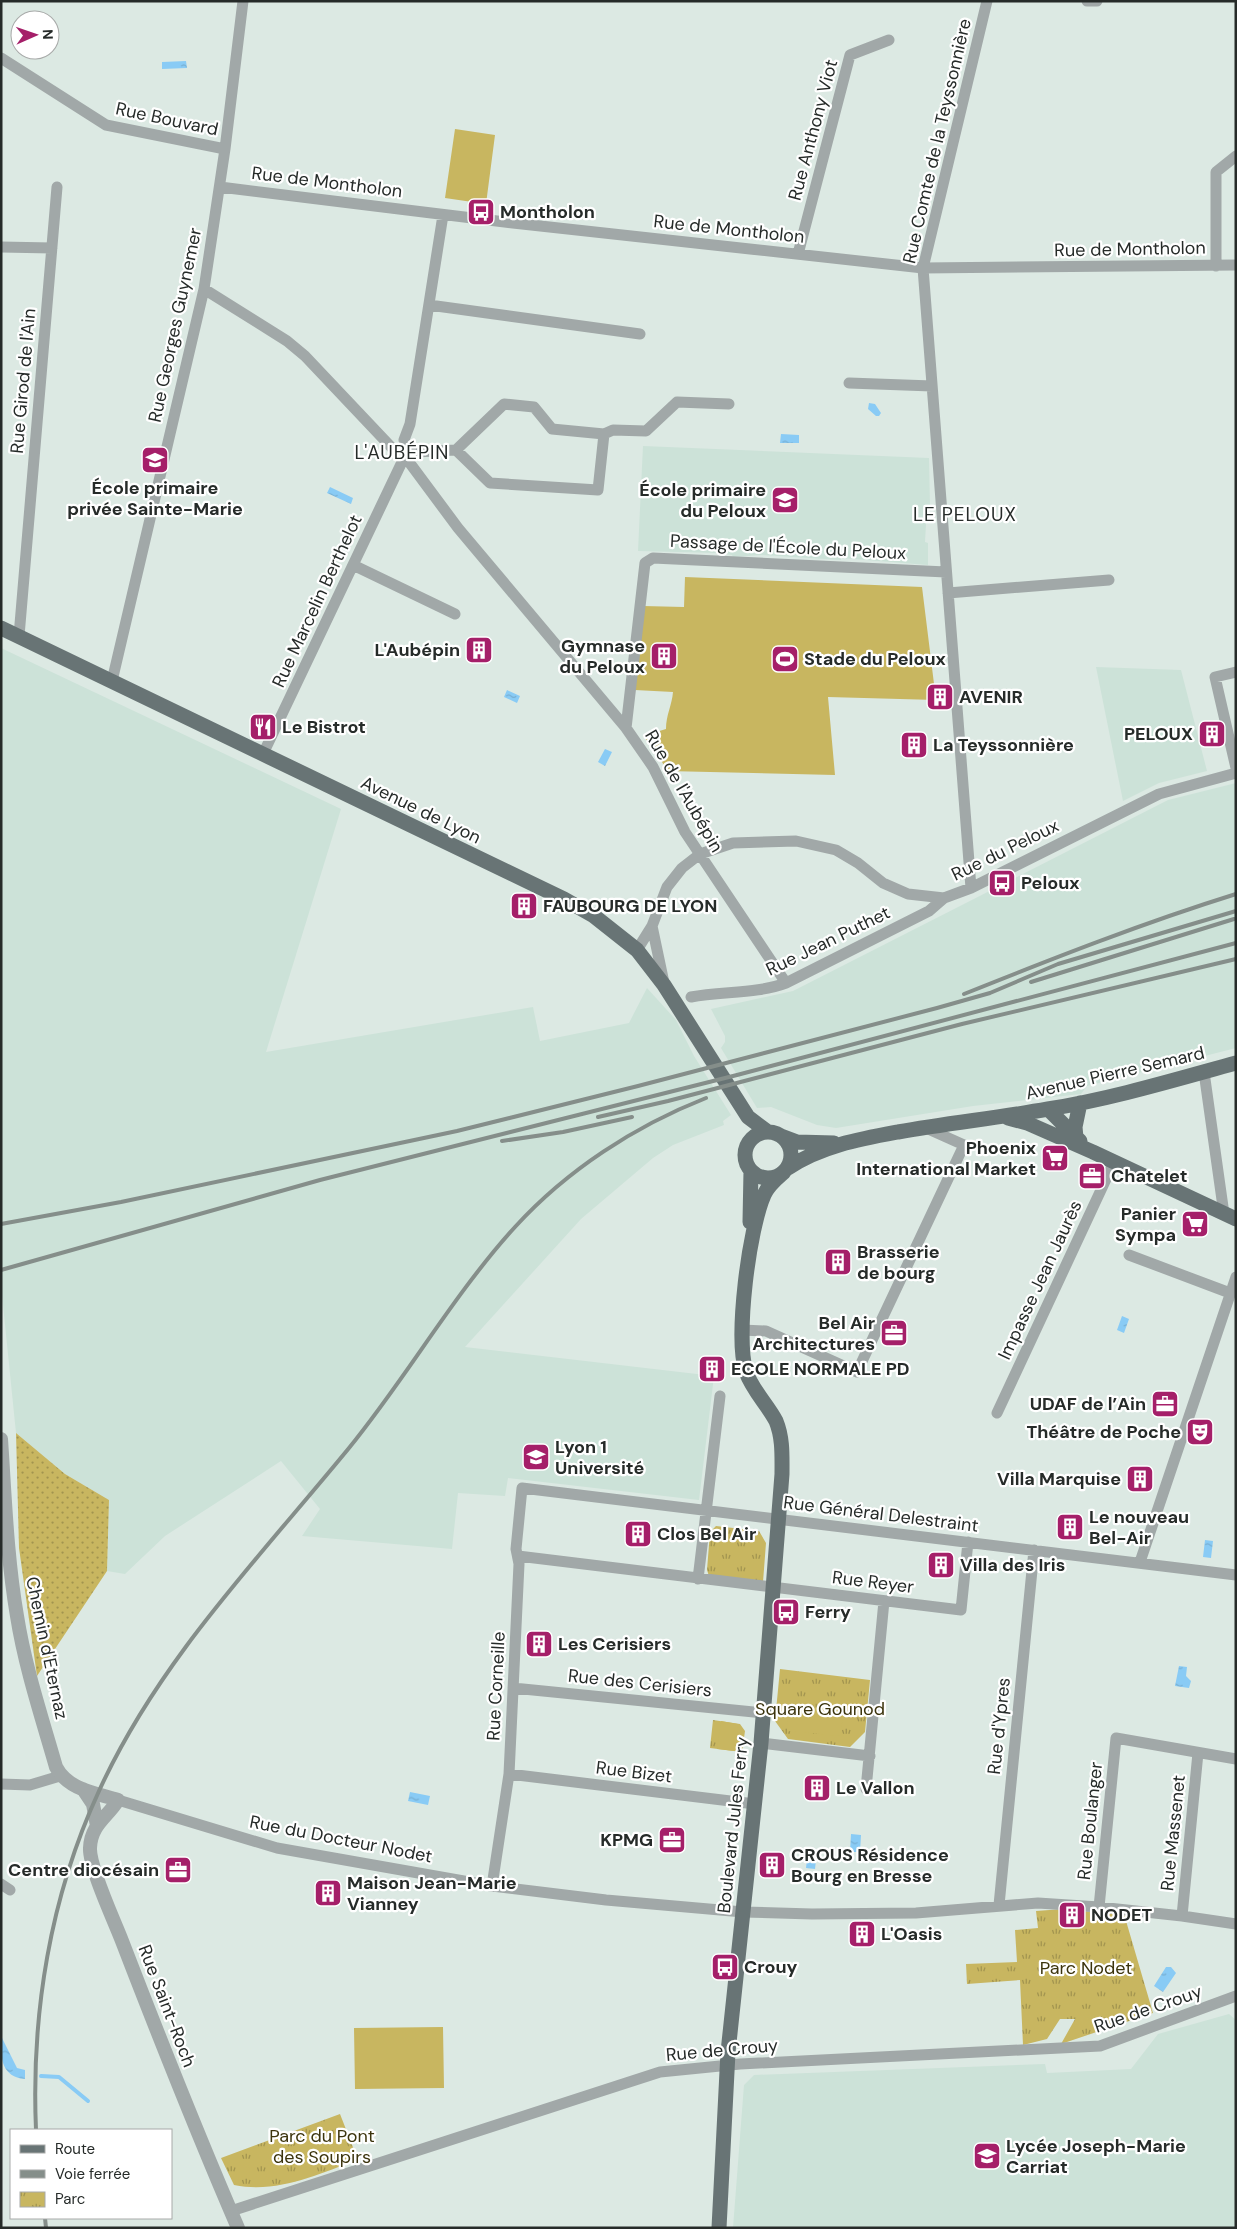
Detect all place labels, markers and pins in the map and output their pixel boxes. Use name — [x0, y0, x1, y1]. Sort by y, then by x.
bus stop icon: Montholon — [466, 197, 496, 227]
place label: Montholon — [500, 200, 595, 224]
school or university icon: École primaire privée Sainte-Marie — [140, 445, 170, 475]
place label: École primaire privée Sainte-Marie — [67, 476, 243, 521]
place label: École primaire du Peloux — [639, 478, 766, 523]
school or university icon: École primaire du Peloux — [770, 485, 800, 515]
place label: Gymnase du Peloux — [559, 634, 645, 679]
building icon: L'Aubépin — [464, 635, 494, 665]
place label: L'Aubépin — [375, 638, 460, 662]
building icon: Gymnase du Peloux — [649, 641, 679, 671]
sports icon: Stade du Peloux — [770, 644, 800, 674]
place label: Stade du Peloux — [804, 647, 946, 671]
building icon: AVENIR — [925, 682, 955, 712]
place label: AVENIR — [959, 685, 1023, 709]
restaurant icon: Le Bistrot — [248, 712, 278, 742]
place label: Le Bistrot — [282, 715, 366, 739]
building icon: PELOUX — [1197, 719, 1227, 749]
place label: PELOUX — [1124, 722, 1193, 746]
building icon: La Teyssonnière — [899, 730, 929, 760]
place label: La Teyssonnière — [933, 733, 1074, 757]
bus stop icon: Peloux — [987, 868, 1017, 898]
place label: Peloux — [1021, 872, 1080, 894]
building icon: FAUBOURG DE LYON — [509, 891, 539, 921]
place label: FAUBOURG DE LYON — [543, 894, 717, 918]
place label: Phoenix International Market — [856, 1136, 1036, 1181]
supermarket icon: Phoenix International Market — [1040, 1143, 1070, 1173]
office icon: Chatelet — [1077, 1161, 1107, 1191]
place label: Chatelet — [1111, 1164, 1188, 1188]
place label: Panier Sympa — [1115, 1202, 1176, 1247]
supermarket icon: Panier Sympa — [1180, 1209, 1210, 1239]
place label: Brasserie de bourg — [857, 1240, 940, 1285]
building icon: Brasserie de bourg — [823, 1247, 853, 1277]
place label: Bel Air Architectures — [752, 1311, 875, 1356]
office icon: Bel Air Architectures — [879, 1318, 909, 1348]
building icon: ECOLE NORMALE PD — [697, 1354, 727, 1384]
place label: ECOLE NORMALE PD — [731, 1357, 910, 1381]
office icon: UDAF de l’Ain — [1150, 1389, 1180, 1419]
place label: UDAF de l’Ain — [1030, 1392, 1146, 1416]
theatre icon: Théâtre de Poche — [1185, 1417, 1215, 1447]
place label: Théâtre de Poche — [1026, 1420, 1181, 1444]
place label: Lyon 1 Université — [555, 1435, 644, 1480]
school or university icon: Lyon 1 Université — [521, 1442, 551, 1472]
building icon: Villa Marquise — [1125, 1464, 1155, 1494]
place label: Villa Marquise — [997, 1467, 1121, 1491]
place label: Le nouveau Bel-Air — [1089, 1505, 1189, 1550]
building icon: Le nouveau Bel-Air — [1055, 1512, 1085, 1542]
building icon: Clos Bel Air — [623, 1519, 653, 1549]
place label: Clos Bel Air — [657, 1522, 756, 1546]
building icon: Villa des Iris — [926, 1550, 956, 1580]
place label: Villa des Iris — [960, 1553, 1065, 1577]
bus stop icon: Ferry — [771, 1597, 801, 1627]
place label: Ferry — [805, 1600, 851, 1624]
building icon: Les Cerisiers — [524, 1629, 554, 1659]
place label: Les Cerisiers — [558, 1632, 671, 1656]
building icon: Le Vallon — [802, 1773, 832, 1803]
place label: Le Vallon — [836, 1776, 915, 1800]
office icon: KPMG — [657, 1825, 687, 1855]
place label: KPMG — [600, 1828, 653, 1852]
place label: CROUS Résidence Bourg en Bresse — [791, 1843, 949, 1888]
building icon: CROUS Résidence Bourg en Bresse — [757, 1850, 787, 1880]
office icon: Centre diocésain — [163, 1855, 193, 1885]
place label: Centre diocésain — [8, 1858, 159, 1882]
place label: Maison Jean-Marie Vianney — [347, 1871, 517, 1916]
building icon: Maison Jean-Marie Vianney — [313, 1878, 343, 1908]
building icon: NODET — [1057, 1900, 1087, 1930]
place label: NODET — [1091, 1903, 1152, 1927]
building icon: L'Oasis — [847, 1919, 877, 1949]
place label: L'Oasis — [881, 1922, 942, 1946]
bus stop icon: Crouy — [710, 1952, 740, 1982]
place label: Crouy — [744, 1955, 798, 1979]
place label: Lycée Joseph-Marie Carriat — [1006, 2134, 1186, 2179]
school or university icon: Lycée Joseph-Marie Carriat — [972, 2141, 1002, 2171]

